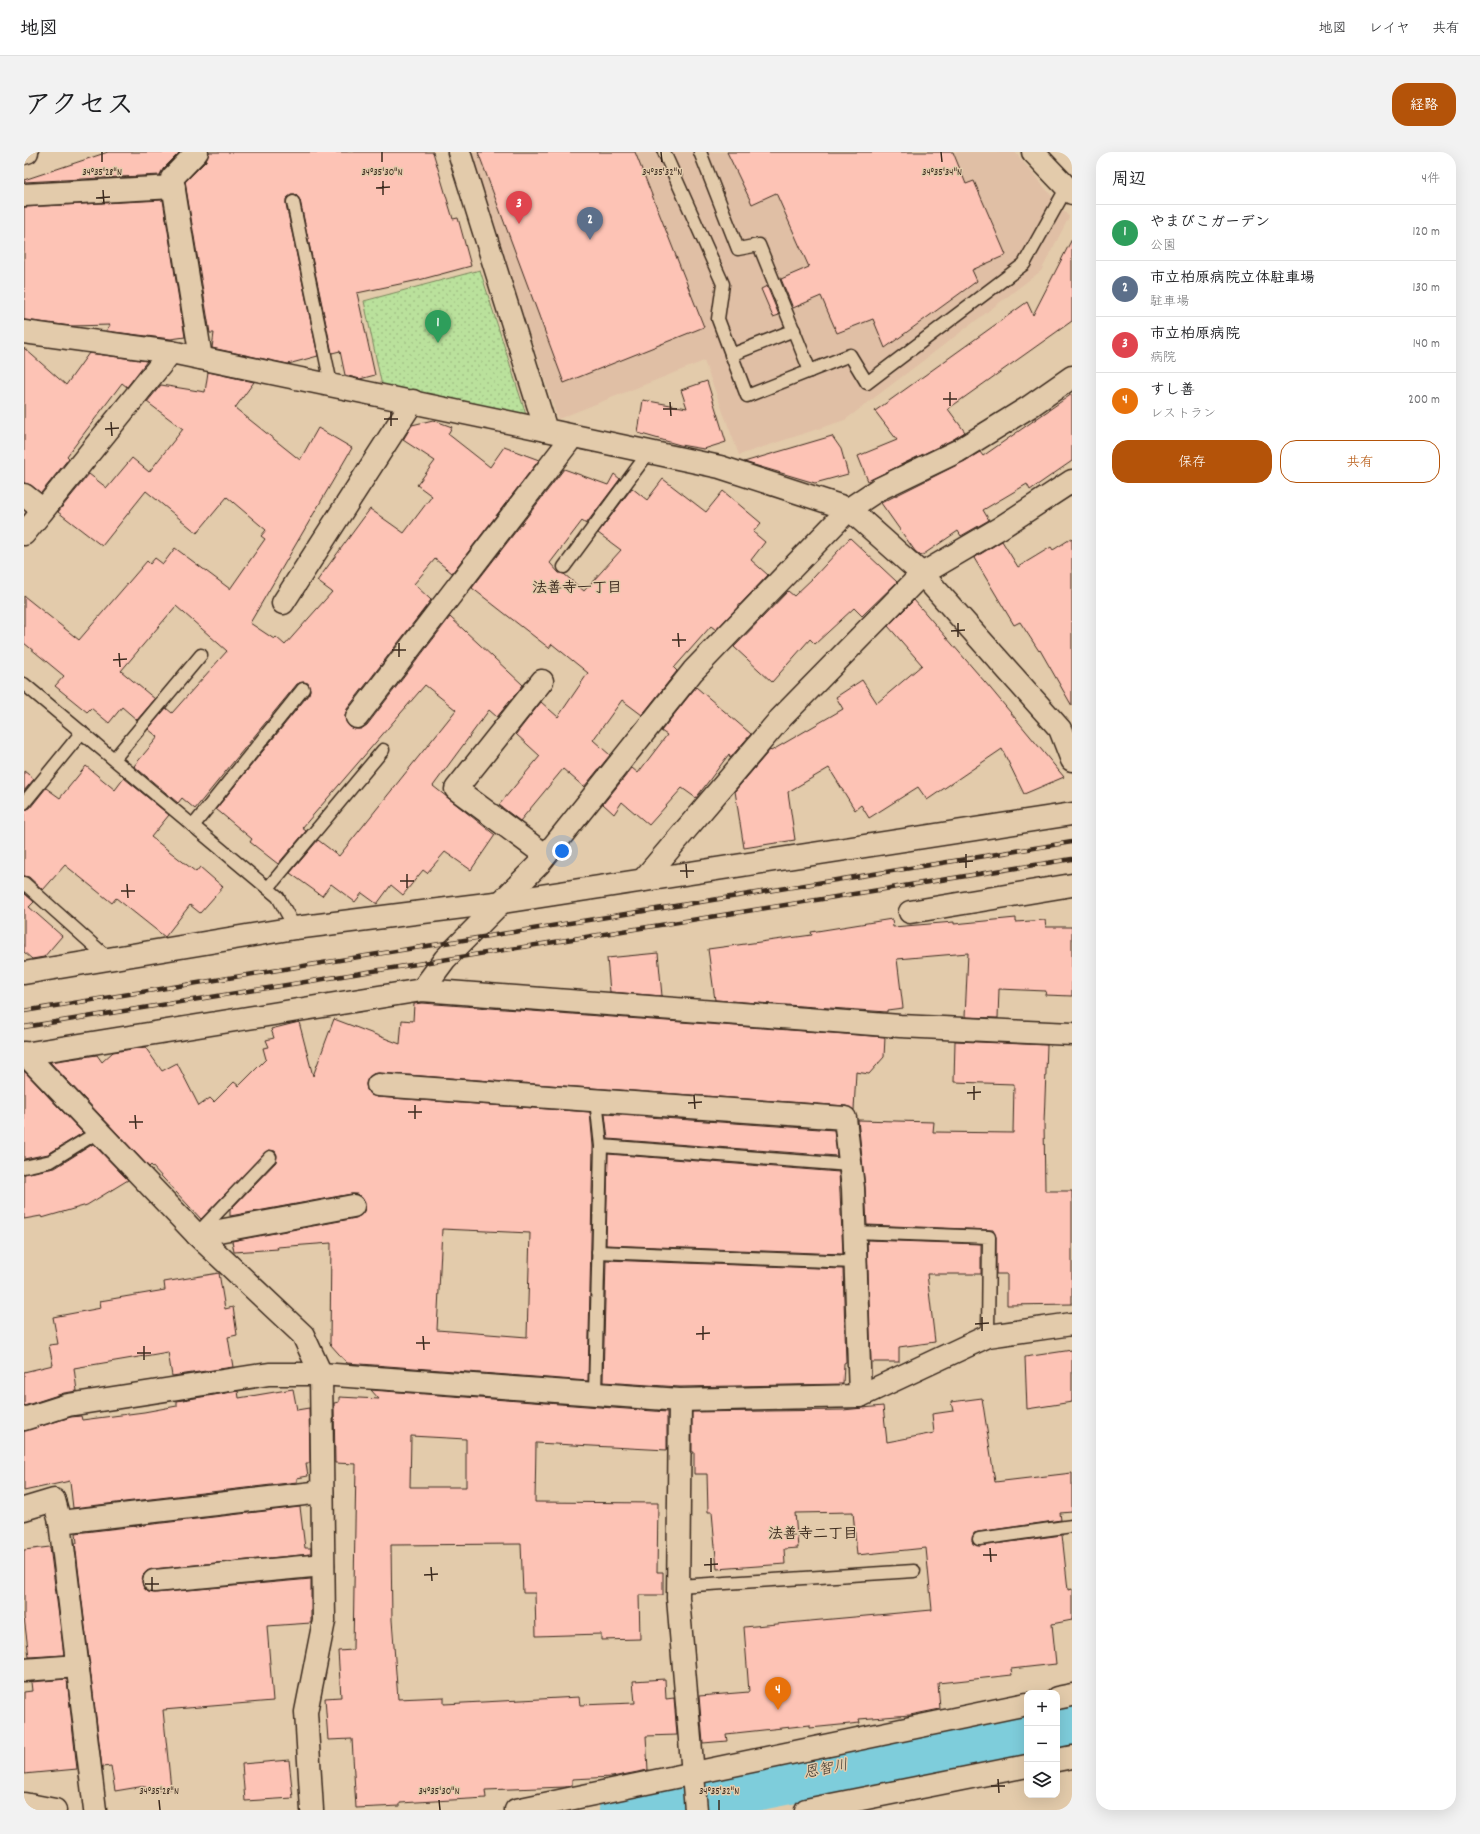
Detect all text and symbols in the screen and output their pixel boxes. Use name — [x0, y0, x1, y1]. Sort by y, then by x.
text: 地図 — [20, 17, 58, 44]
text: 地図 — [1319, 19, 1347, 39]
text: レイヤ — [1369, 19, 1410, 39]
text: 共有 — [1432, 19, 1460, 39]
button: 経路 — [1392, 83, 1456, 126]
text: アクセス — [24, 88, 134, 128]
text: 34°35'28"N — [82, 166, 122, 180]
text: 34°35'30"N — [361, 166, 403, 180]
text: 34°35'32"N — [642, 166, 682, 180]
text: 34°35'34"N — [922, 166, 962, 180]
text: 周辺 — [1112, 169, 1146, 193]
text: 4件 — [1422, 170, 1440, 189]
pin: 3 — [506, 191, 532, 224]
pin: 2 — [577, 207, 603, 240]
text: やまびこガーデン — [1150, 212, 1270, 234]
text: 1 — [1124, 223, 1126, 242]
text: 120 m — [1412, 223, 1440, 242]
text: 公園 — [1150, 237, 1176, 256]
text: 市立柏原病院立体駐車場 — [1150, 268, 1315, 290]
text: 2 — [1122, 279, 1128, 298]
text: 130 m — [1412, 279, 1440, 298]
text: 駐車場 — [1150, 293, 1189, 312]
pin: 1 — [425, 310, 451, 343]
text: 市立柏原病院 — [1150, 324, 1240, 346]
text: 3 — [1122, 335, 1128, 354]
text: 140 m — [1413, 335, 1440, 354]
text: 病院 — [1150, 349, 1176, 368]
text: すし善 — [1150, 380, 1195, 402]
text: 4 — [1122, 391, 1128, 410]
text: 200 m — [1408, 391, 1440, 410]
text: レストラン — [1150, 405, 1216, 424]
button: 保存 — [1112, 440, 1272, 483]
button: 共有 — [1280, 440, 1440, 483]
district label: 法善寺一丁目 — [532, 578, 622, 600]
your location — [552, 841, 572, 861]
district label: 法善寺二丁目 — [768, 1524, 858, 1546]
pin: 4 — [765, 1677, 791, 1710]
map controls — [1024, 1690, 1060, 1798]
button: + — [1024, 1690, 1060, 1726]
button: − — [1024, 1726, 1060, 1762]
water label: 恩智川 — [802, 1755, 850, 1785]
button: layers — [1024, 1762, 1060, 1798]
text: 34°35'28"N — [139, 1785, 179, 1799]
text: 34°35'30"N — [418, 1785, 460, 1799]
text: 34°35'32"N — [699, 1785, 739, 1799]

